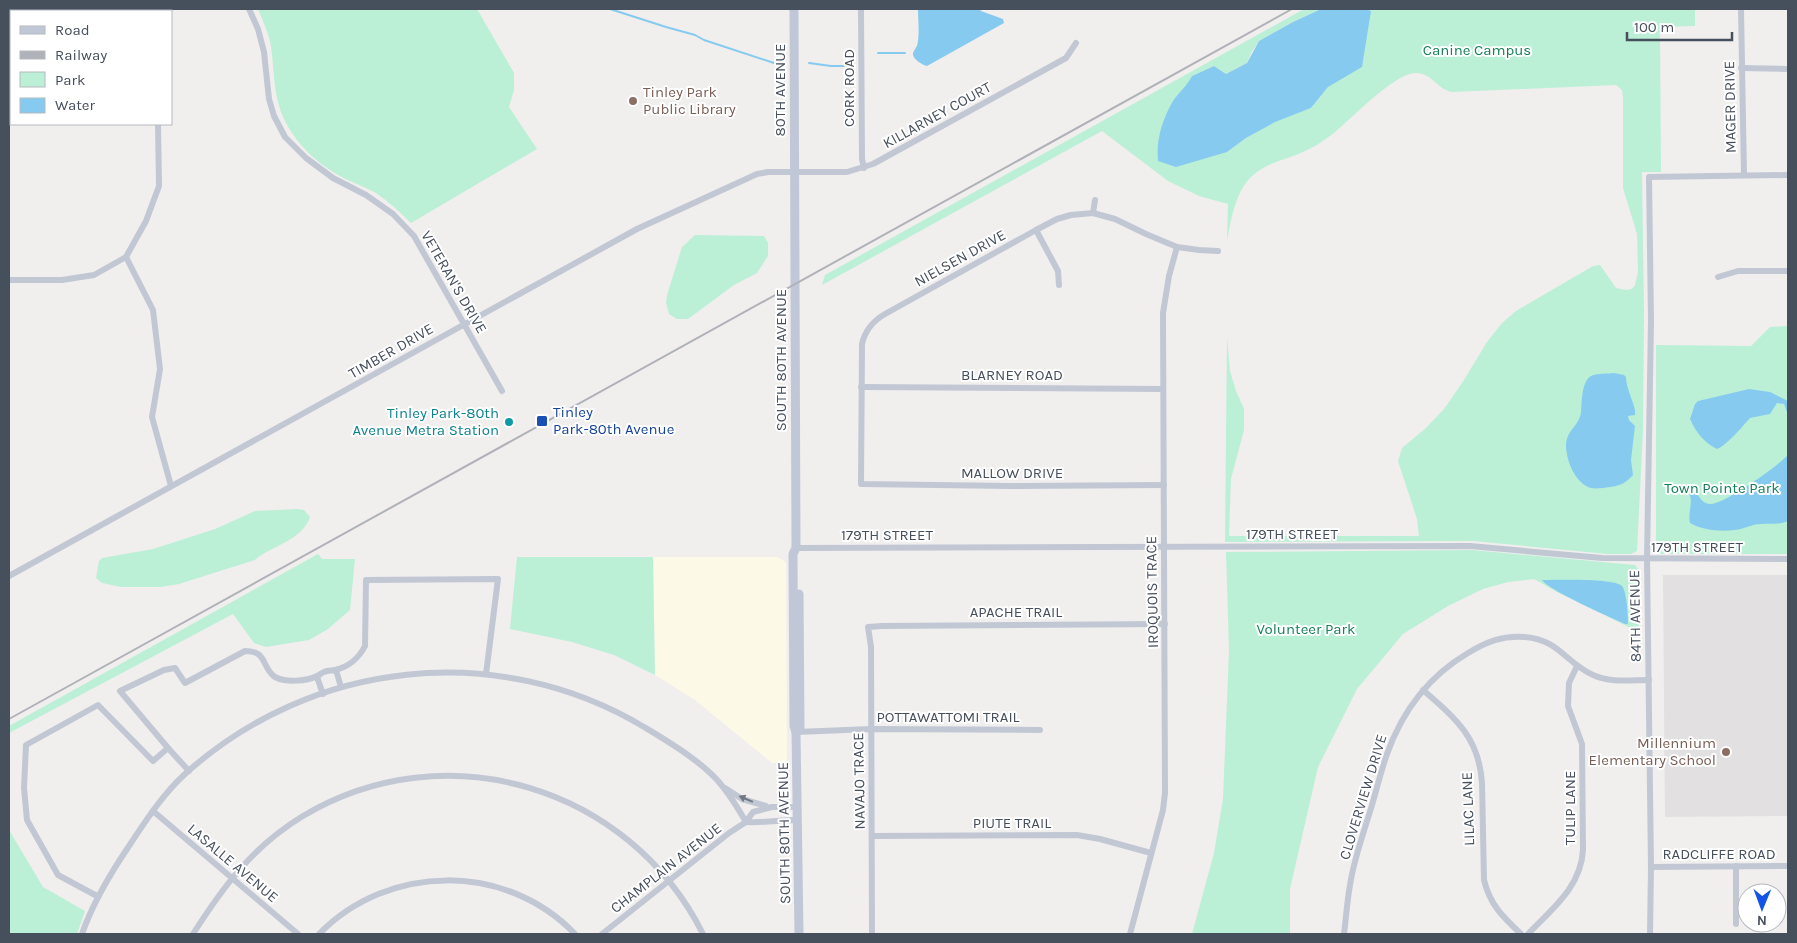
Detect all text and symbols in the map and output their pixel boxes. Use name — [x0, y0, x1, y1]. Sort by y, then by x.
legend — [10, 10, 172, 125]
scale bar — [1627, 10, 1732, 42]
text: 100 m — [1634, 18, 1674, 36]
text: Road — [55, 21, 90, 39]
park label: Canine Campus — [1423, 41, 1531, 59]
street label: 80TH AVENUE — [771, 44, 789, 136]
text: Railway — [55, 46, 107, 64]
street label: CORK ROAD — [840, 49, 858, 127]
street label: MAGER DRIVE — [1720, 61, 1740, 153]
text: Park — [55, 71, 85, 89]
street label: KILLARNEY COURT — [880, 78, 995, 152]
place label: Tinley Park Public Library — [643, 83, 736, 118]
marker: Tinley Park Public Library — [627, 95, 639, 107]
text: Water — [55, 96, 96, 114]
street label: NIELSEN DRIVE — [911, 226, 1009, 290]
street label: VETERAN'S DRIVE — [417, 227, 491, 337]
street label: SOUTH 80TH AVENUE — [772, 289, 790, 431]
street label: TIMBER DRIVE — [345, 319, 437, 383]
street label: BLARNEY ROAD — [961, 366, 1063, 384]
place label: Tinley Park-80th Avenue — [553, 403, 674, 438]
place label: Tinley Park-80th Avenue Metra Station — [352, 404, 499, 439]
marker: Tinley Park-80th Avenue — [535, 414, 549, 428]
marker: Tinley Park-80th Avenue Metra Station — [503, 416, 515, 428]
street label: MALLOW DRIVE — [961, 464, 1063, 482]
park label: Town Pointe Park — [1664, 479, 1780, 497]
street label: 179TH STREET — [1246, 525, 1338, 543]
street label: 179TH STREET — [841, 526, 933, 544]
street label: IROQUOIS TRACE — [1142, 536, 1162, 648]
street label: 179TH STREET — [1651, 538, 1743, 556]
street label: 84TH AVENUE — [1625, 570, 1645, 662]
street label: APACHE TRAIL — [970, 603, 1062, 621]
park label: Volunteer Park — [1257, 620, 1355, 638]
street label: POTTAWATTOMI TRAIL — [876, 708, 1020, 726]
street label: NAVAJO TRACE — [849, 732, 869, 830]
street label: CLOVERVIEW DRIVE — [1335, 732, 1391, 862]
place label: Millennium Elementary School — [1589, 734, 1716, 769]
marker: Millennium Elementary School — [1720, 746, 1732, 758]
street label: SOUTH 80TH AVENUE — [774, 762, 794, 904]
street label: TULIP LANE — [1561, 771, 1579, 845]
street label: LILAC LANE — [1458, 772, 1478, 846]
one-way arrow — [739, 795, 753, 803]
street label: PIUTE TRAIL — [973, 814, 1051, 832]
street label: CHAMPLAIN AVENUE — [607, 819, 725, 917]
street label: LASALLE AVENUE — [184, 820, 282, 906]
street label: RADCLIFFE ROAD — [1662, 845, 1776, 863]
north arrow — [1737, 883, 1787, 933]
text: N — [1757, 912, 1767, 929]

